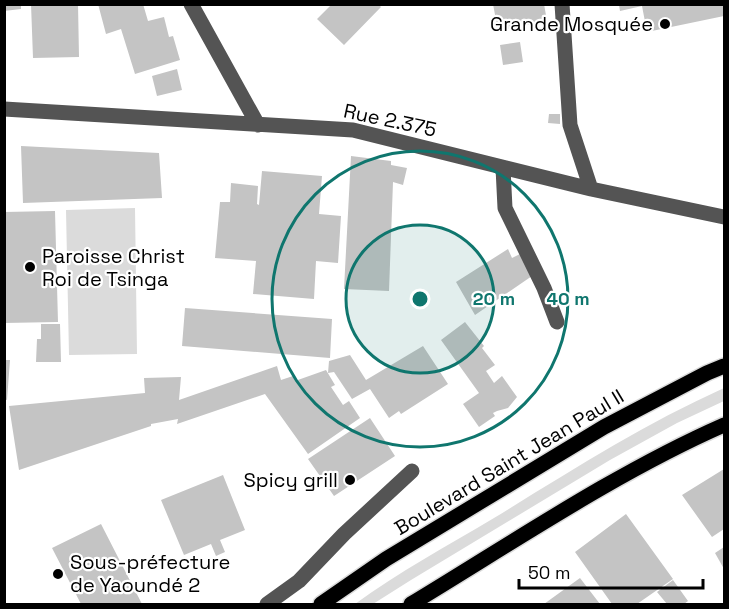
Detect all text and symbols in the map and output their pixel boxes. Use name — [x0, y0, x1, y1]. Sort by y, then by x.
place label: Grande Mosquée — [490, 11, 653, 37]
marker: Grande Mosquée — [658, 17, 672, 31]
street label: Rue 2.375 — [341, 97, 439, 143]
place label: Paroisse Christ Roi de Tsinga — [42, 243, 185, 292]
marker: Paroisse Christ Roi de Tsinga — [23, 260, 37, 274]
text: 20 m — [473, 287, 515, 310]
text: 40 m — [546, 287, 590, 310]
centre of rings — [410, 289, 430, 309]
street label: Boulevard Saint Jean Paul II — [389, 383, 629, 541]
place label: Spicy grill — [244, 467, 338, 493]
marker: Spicy grill — [343, 473, 357, 487]
place label: Sous-préfecture de Yaoundé 2 — [70, 549, 230, 598]
scale bar — [519, 552, 704, 590]
text: 50 m — [528, 561, 570, 584]
marker: Sous-préfecture de Yaoundé 2 — [51, 567, 65, 581]

